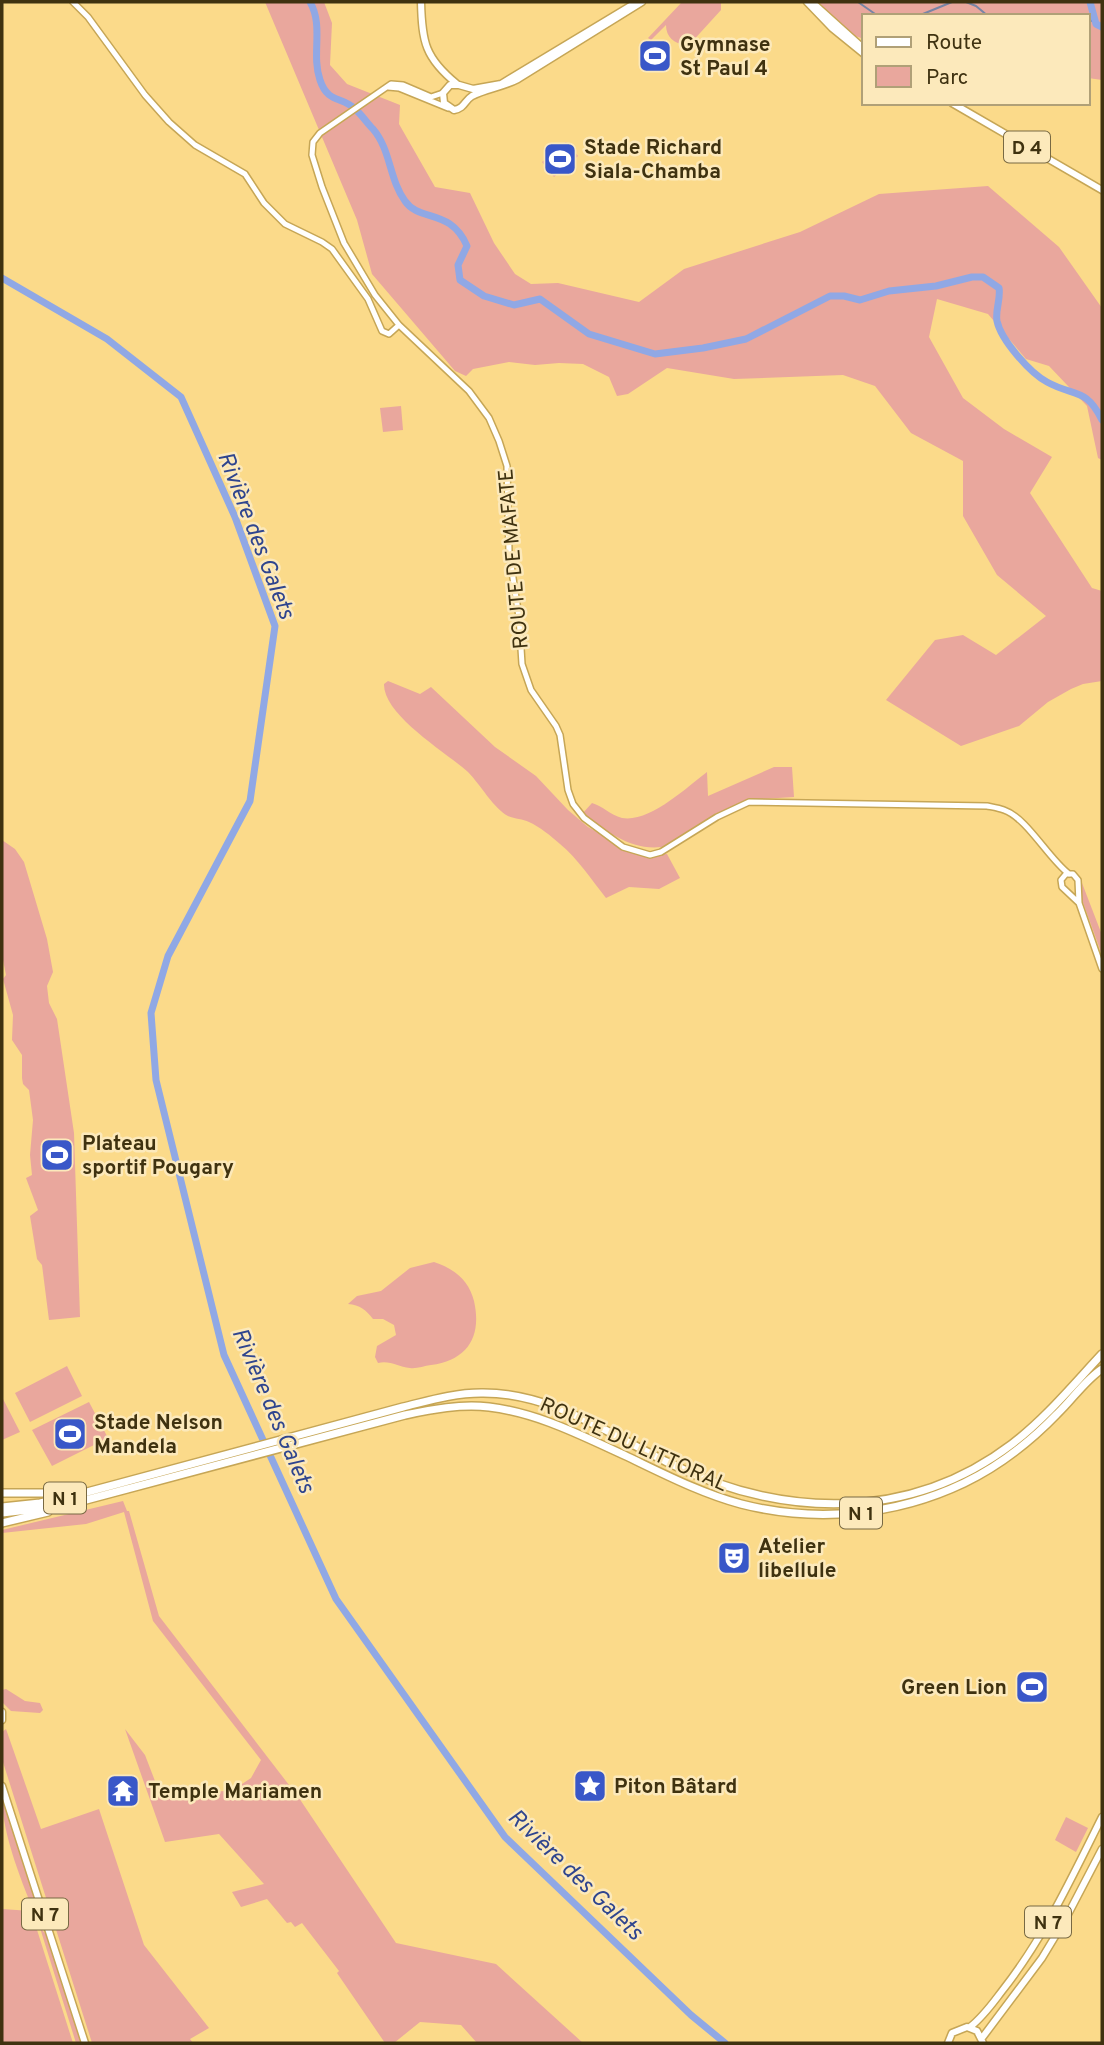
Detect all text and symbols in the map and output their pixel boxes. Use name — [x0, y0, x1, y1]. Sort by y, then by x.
legend — [862, 14, 1090, 105]
text: Route — [926, 30, 982, 57]
place label: Gymnase St Paul 4 — [680, 32, 771, 83]
sports icon: Gymnase St Paul 4 — [636, 37, 674, 75]
text: Parc — [926, 65, 968, 92]
road number: D 4 — [1004, 132, 1050, 162]
place label: Stade Richard Siala-Chamba — [584, 135, 722, 186]
sports icon: Stade Richard Siala-Chamba — [541, 140, 579, 178]
water label: Rivière des Galets — [209, 448, 300, 624]
street label: ROUTE DE MAFATE — [493, 468, 536, 650]
place label: Plateau sportif Pougary — [82, 1131, 234, 1182]
sports icon: Plateau sportif Pougary — [38, 1136, 76, 1174]
water label: Rivière des Galets — [224, 1324, 320, 1499]
street label: ROUTE DU LITTORAL — [535, 1392, 732, 1499]
place label: Stade Nelson Mandela — [94, 1410, 223, 1461]
sports icon: Stade Nelson Mandela — [51, 1415, 89, 1453]
road number: N 1 — [44, 1482, 86, 1514]
road number: N 1 — [840, 1498, 882, 1528]
place label: Atelier libellule — [758, 1534, 836, 1585]
theatre icon: Atelier libellule — [715, 1539, 753, 1577]
sports icon: Green Lion — [1013, 1668, 1051, 1706]
place label: Green Lion — [901, 1675, 1007, 1702]
place icon: Piton Bâtard — [571, 1767, 609, 1805]
temple icon: Temple Mariamen — [104, 1772, 142, 1810]
place label: Piton Bâtard — [614, 1774, 737, 1801]
place label: Temple Mariamen — [148, 1779, 322, 1806]
water label: Rivière des Galets — [501, 1804, 648, 1948]
road number: N 7 — [22, 1898, 68, 1930]
road number: N 7 — [1025, 1906, 1071, 1938]

